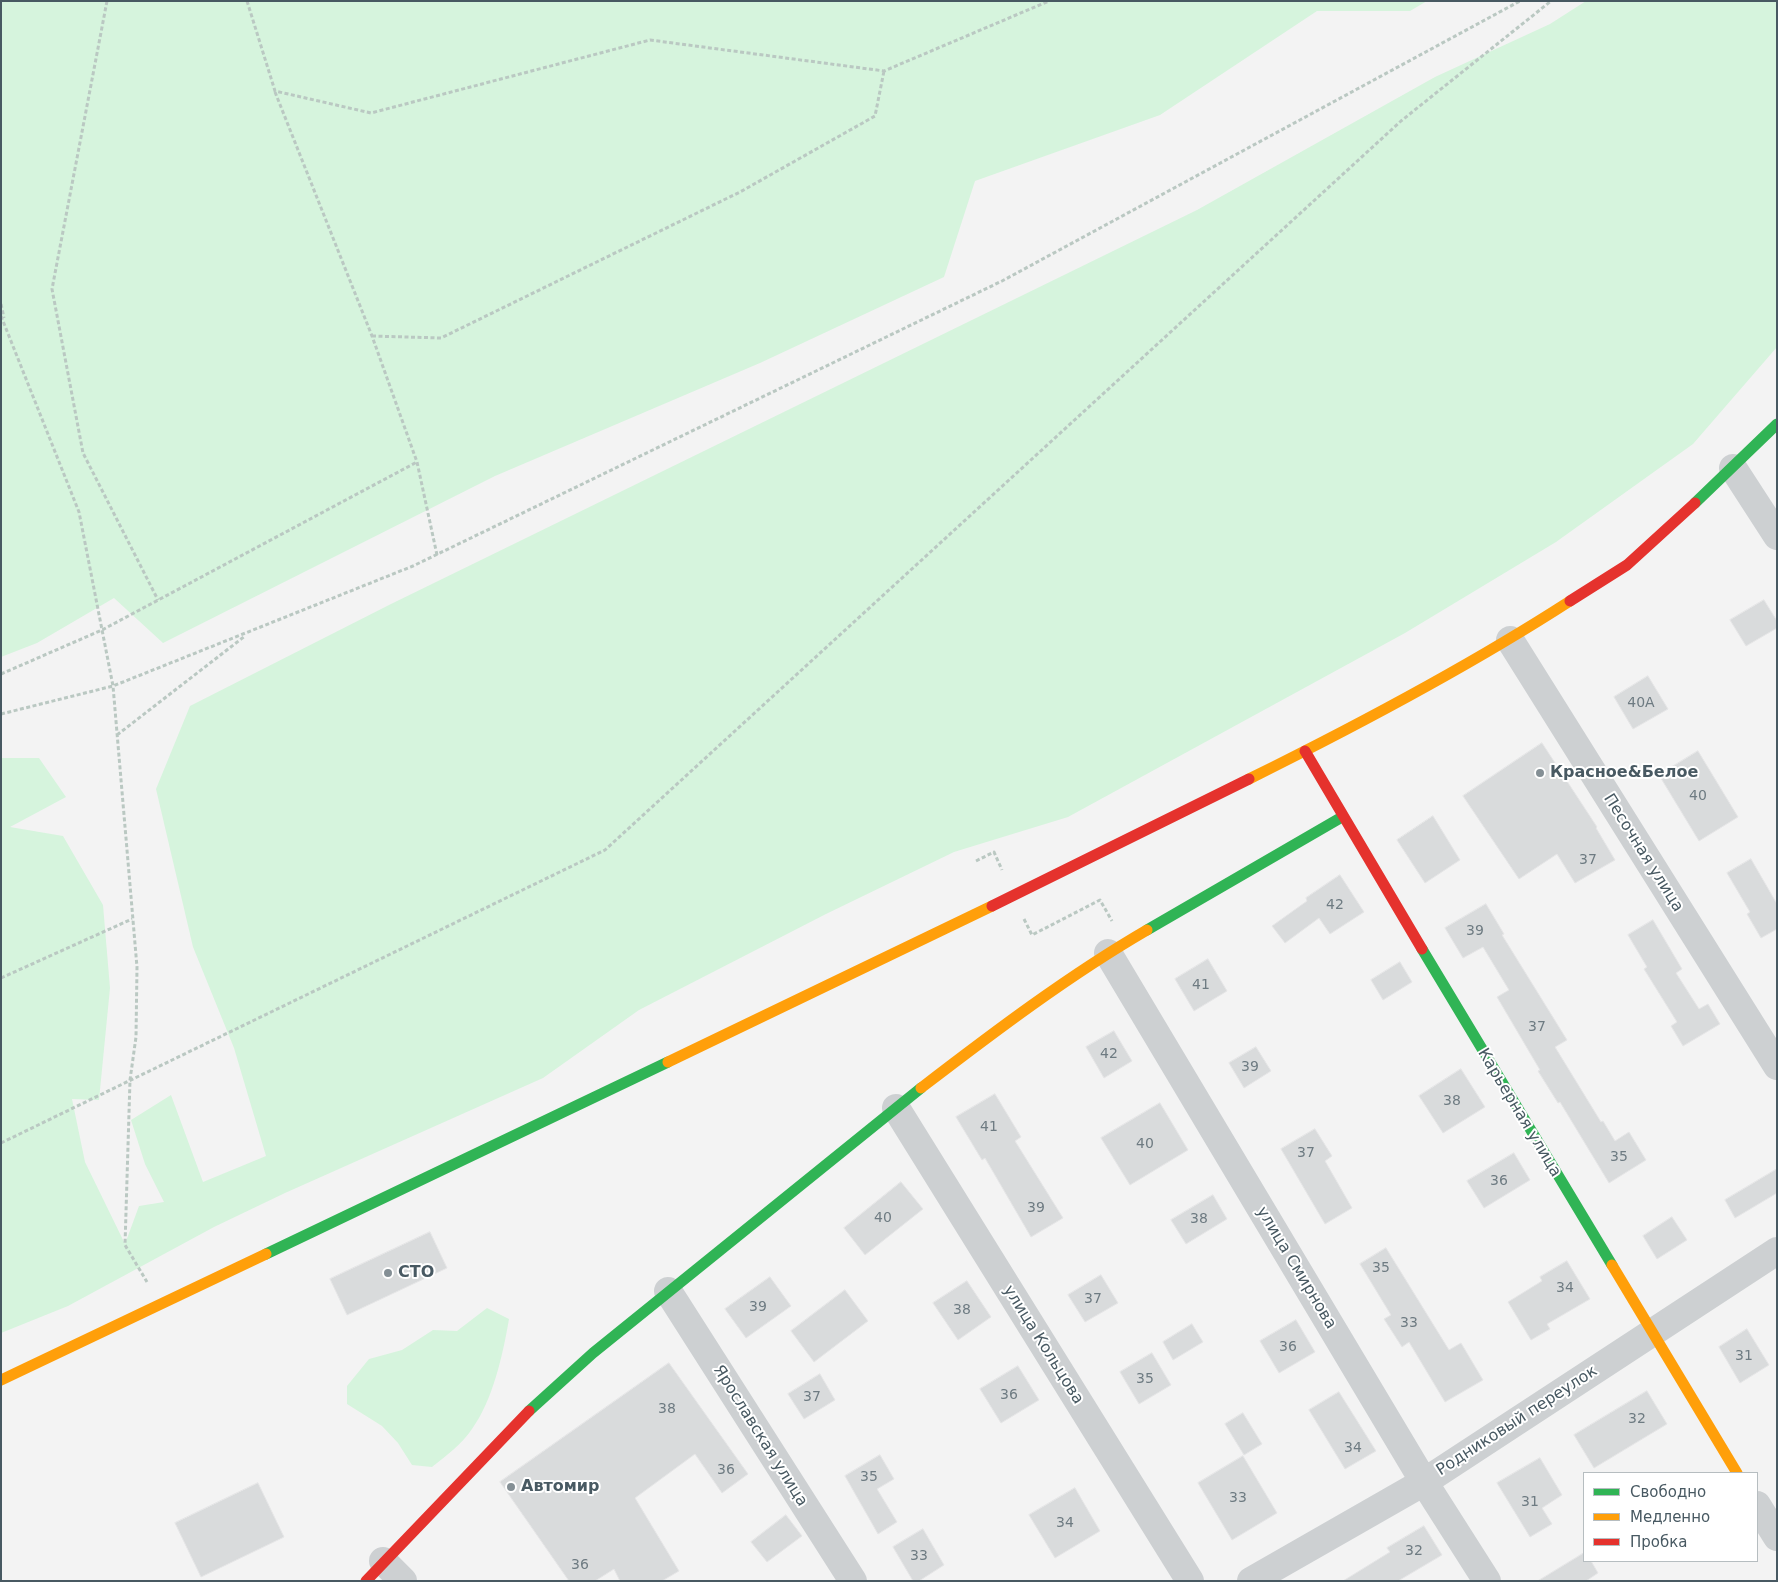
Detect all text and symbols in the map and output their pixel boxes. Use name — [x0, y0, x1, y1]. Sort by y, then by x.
house number: 40А — [1627, 695, 1655, 711]
place label: Красное&Белое — [1550, 763, 1698, 783]
marker: Красное&Белое — [1534, 767, 1546, 779]
house number: 40 — [1689, 788, 1707, 804]
street label: Песочная улица — [1599, 790, 1687, 916]
house number: 37 — [1579, 852, 1597, 868]
house number: 42 — [1326, 897, 1344, 913]
house number: 39 — [1466, 923, 1484, 939]
house number: 41 — [1192, 977, 1210, 993]
house number: 37 — [1528, 1019, 1546, 1035]
street label: Карьерная улица — [1473, 1045, 1565, 1181]
house number: 42 — [1100, 1046, 1118, 1062]
house number: 39 — [1241, 1059, 1259, 1075]
house number: 38 — [1443, 1093, 1461, 1109]
house number: 41 — [980, 1119, 998, 1135]
house number: 40 — [1136, 1136, 1154, 1152]
house number: 37 — [1297, 1145, 1315, 1161]
house number: 35 — [1610, 1149, 1628, 1165]
house number: 36 — [1490, 1173, 1508, 1189]
house number: 39 — [1027, 1200, 1045, 1216]
street label: улица Смирнова — [1252, 1203, 1340, 1333]
house number: 40 — [874, 1210, 892, 1226]
house number: 38 — [1190, 1211, 1208, 1227]
house number: 35 — [1372, 1260, 1390, 1276]
place label: СТО — [398, 1263, 434, 1283]
marker: СТО — [382, 1267, 394, 1279]
house number: 34 — [1556, 1280, 1574, 1296]
street label: улица Кольцова — [999, 1282, 1087, 1408]
house number: 37 — [1084, 1291, 1102, 1307]
house number: 39 — [749, 1299, 767, 1315]
house number: 38 — [953, 1302, 971, 1318]
house number: 33 — [1400, 1315, 1418, 1331]
house number: 36 — [1279, 1339, 1297, 1355]
house number: 31 — [1735, 1348, 1753, 1364]
street label: Ярославская улица — [709, 1362, 811, 1510]
street label: Родниковый переулок — [1433, 1362, 1601, 1480]
house number: 35 — [1136, 1371, 1154, 1387]
house number: 36 — [1000, 1387, 1018, 1403]
house number: 37 — [803, 1389, 821, 1405]
house number: 38 — [658, 1401, 676, 1417]
house number: 32 — [1628, 1411, 1646, 1427]
house number: 34 — [1344, 1440, 1362, 1456]
house number: 36 — [717, 1462, 735, 1478]
house number: 35 — [860, 1469, 878, 1485]
legend — [1583, 1472, 1758, 1562]
place label: Автомир — [521, 1477, 600, 1497]
marker: Автомир — [505, 1481, 517, 1493]
text: Свободно — [1630, 1483, 1706, 1501]
house number: 33 — [1229, 1490, 1247, 1506]
house number: 31 — [1521, 1494, 1539, 1510]
text: Медленно — [1630, 1508, 1710, 1526]
house number: 34 — [1056, 1515, 1074, 1531]
text: Пробка — [1630, 1533, 1687, 1551]
house number: 32 — [1405, 1543, 1423, 1559]
house number: 33 — [910, 1548, 928, 1564]
house number: 36 — [571, 1557, 589, 1573]

